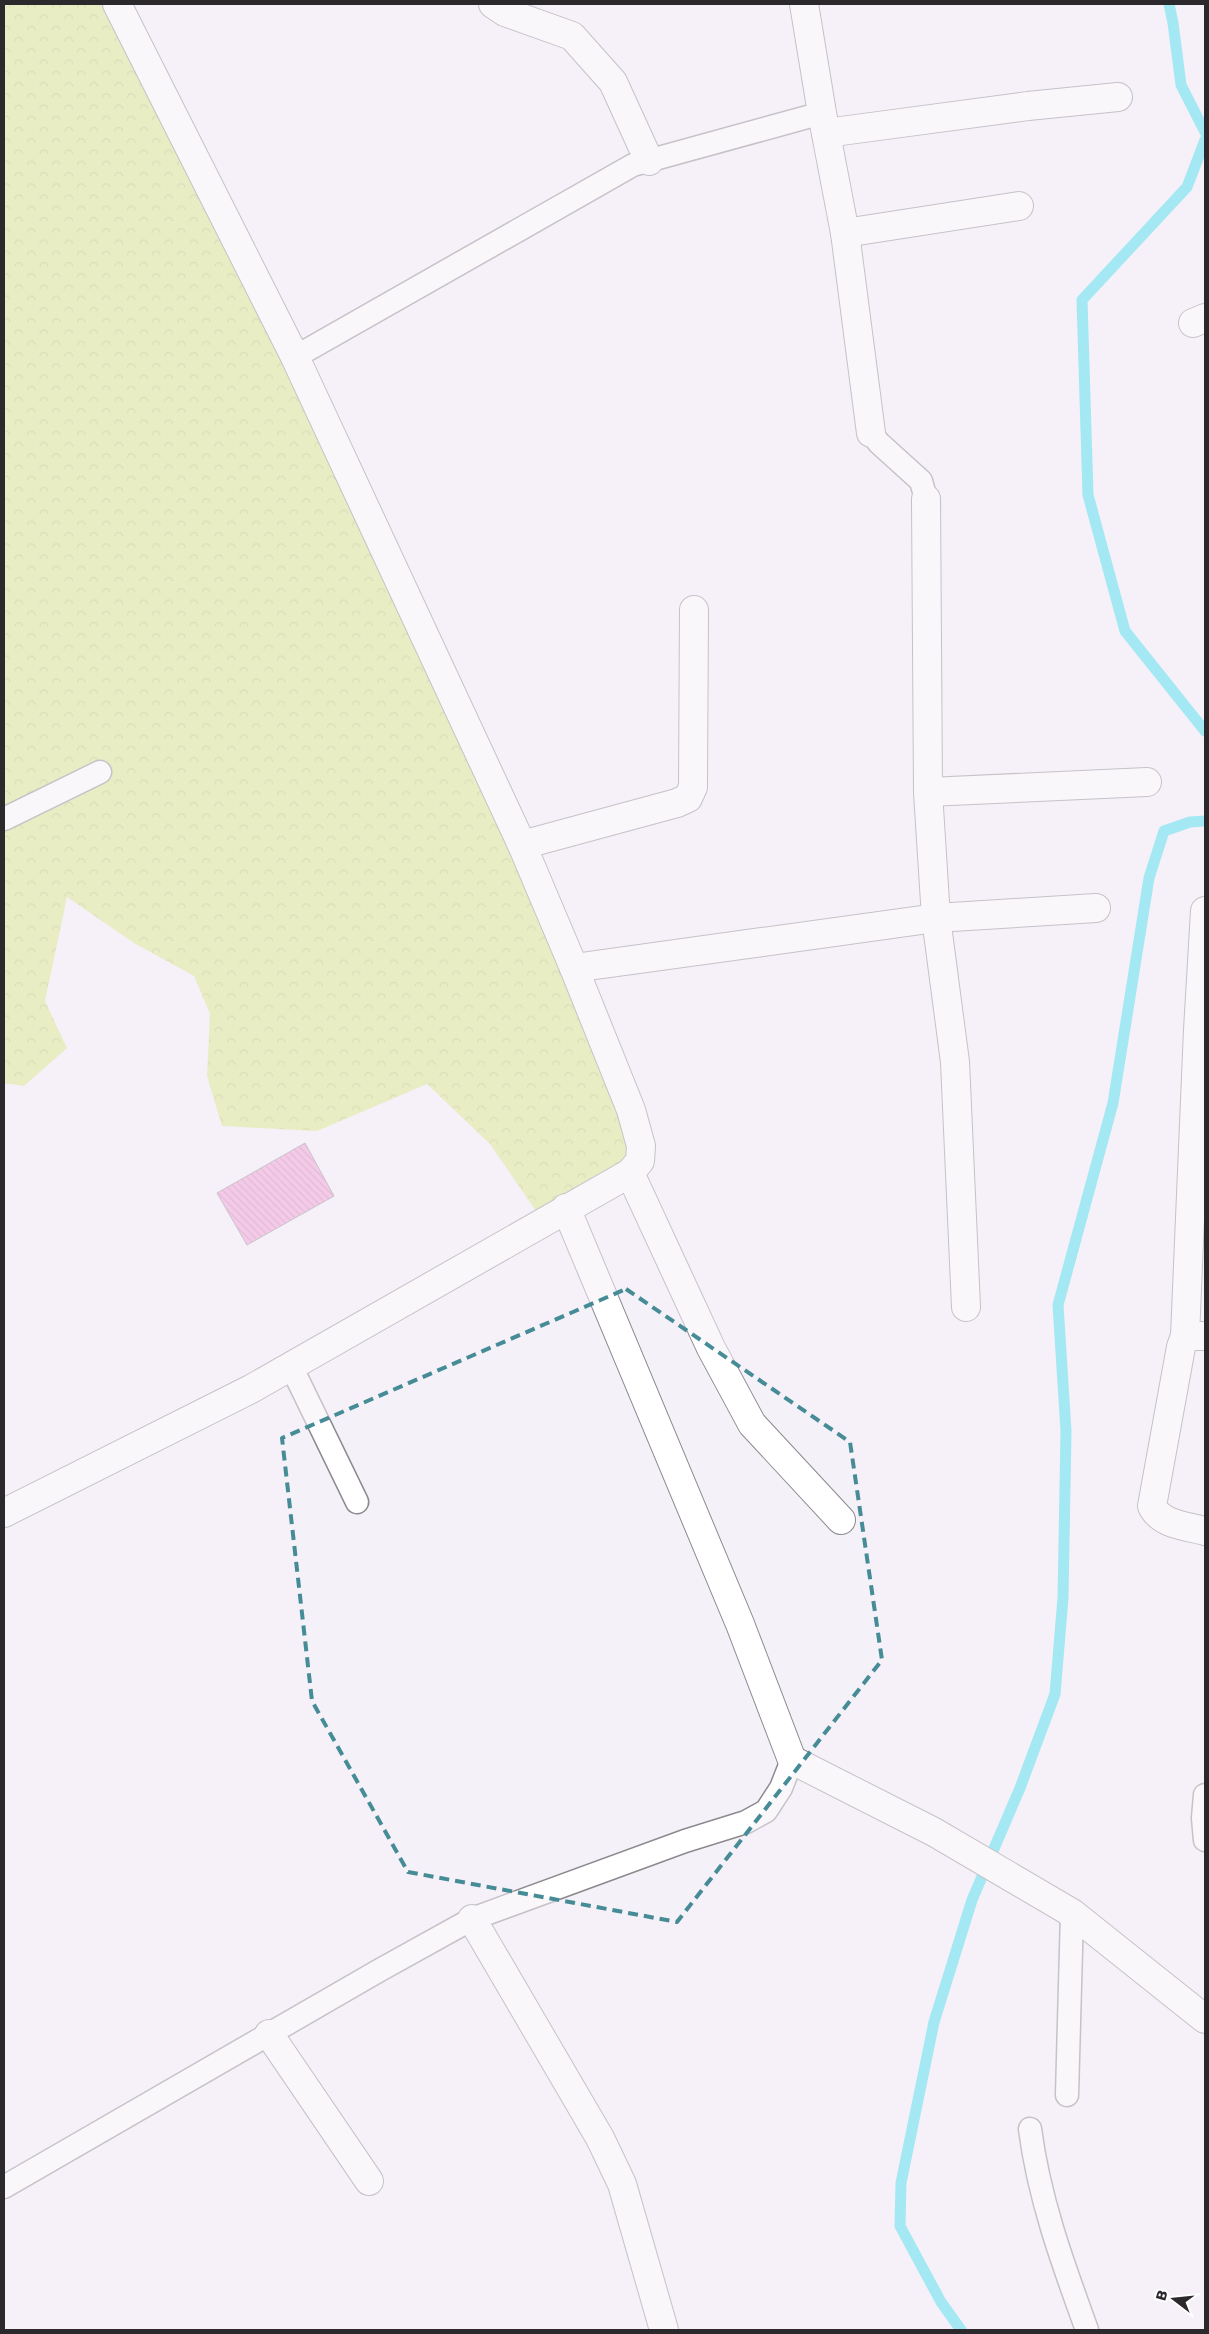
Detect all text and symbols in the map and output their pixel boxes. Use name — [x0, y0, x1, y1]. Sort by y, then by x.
north arrow — [1149, 2274, 1199, 2324]
text: B — [1152, 2288, 1172, 2303]

